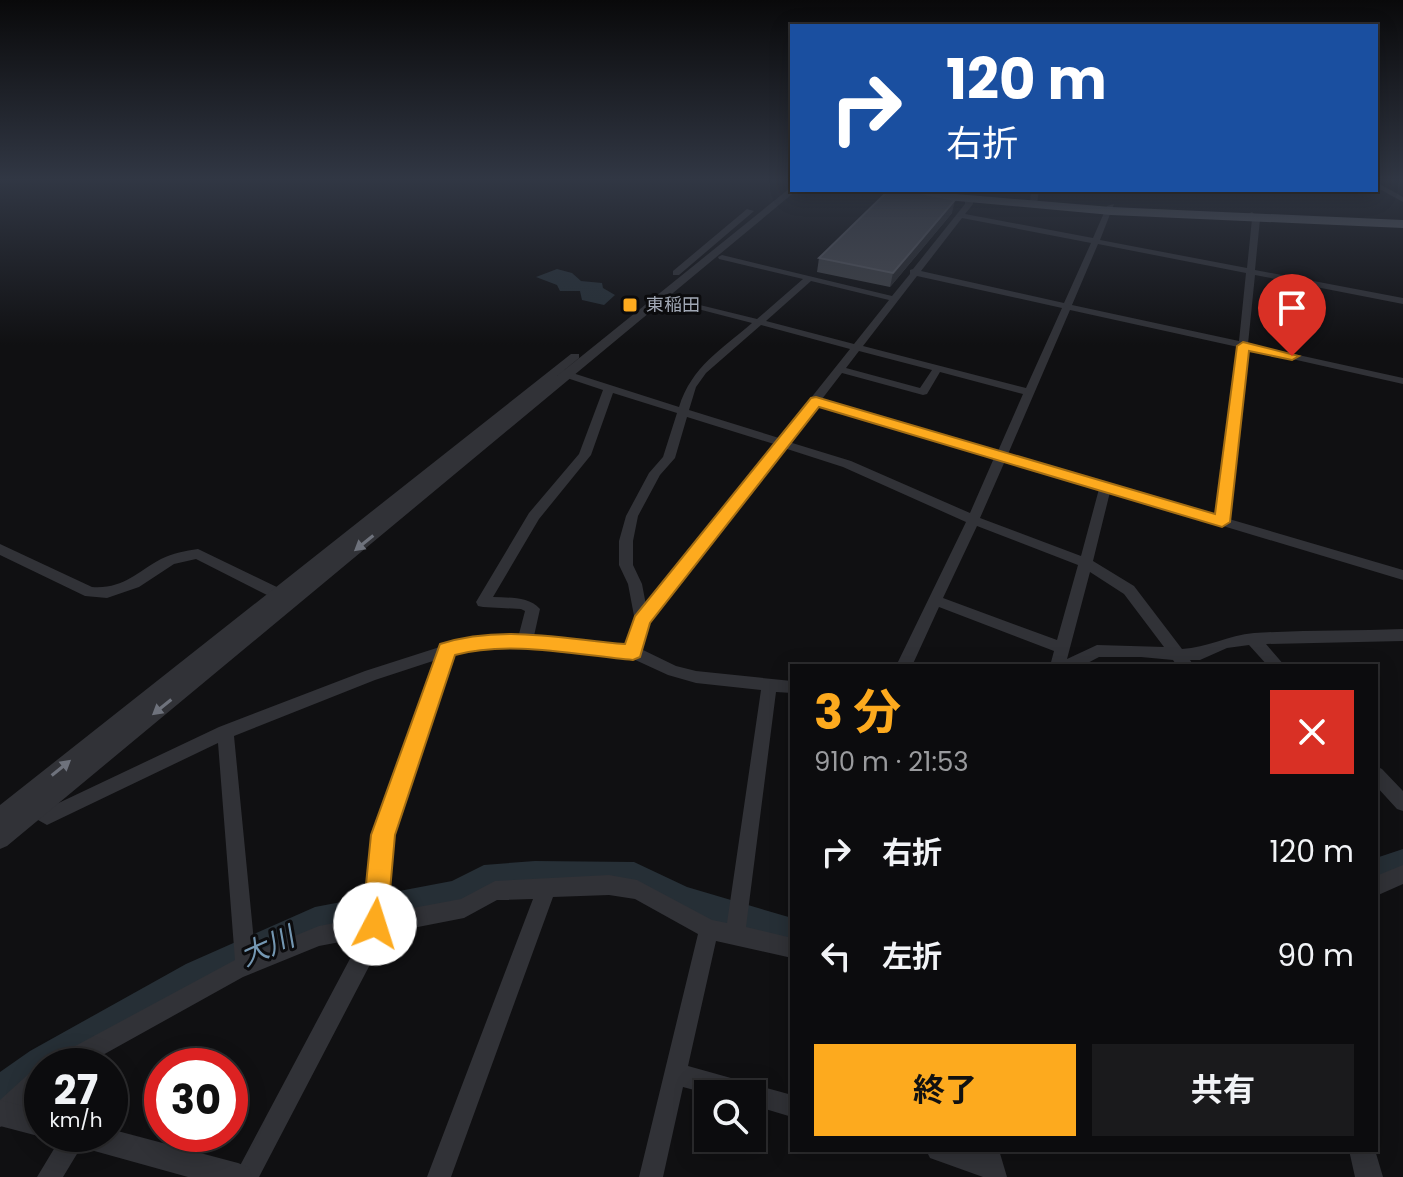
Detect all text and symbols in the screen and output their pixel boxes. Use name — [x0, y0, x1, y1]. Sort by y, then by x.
text: 120 m — [946, 40, 1107, 119]
icon: right — [814, 56, 918, 160]
text: 右折 — [946, 118, 1018, 169]
pin — [1258, 274, 1326, 356]
icon: arrive — [1270, 286, 1314, 330]
place label: 東稲田 — [646, 292, 700, 317]
marker: 東稲田 — [621, 296, 639, 314]
one-way arrow — [354, 534, 374, 551]
text: 3 分 — [814, 679, 901, 746]
button: close — [1270, 690, 1354, 774]
one-way arrow — [152, 698, 172, 715]
text: 910 m · 21:53 — [814, 744, 969, 780]
one-way arrow — [51, 761, 71, 777]
icon: right — [814, 830, 858, 874]
text: 120 m — [1269, 830, 1354, 873]
text: 右折 — [882, 831, 942, 874]
position arrow — [333, 882, 417, 966]
water label: 大川 — [234, 916, 303, 976]
icon: left — [814, 934, 858, 978]
text: 90 m — [1277, 934, 1354, 977]
text: 左折 — [882, 935, 942, 978]
button: 終了 — [814, 1044, 1076, 1136]
button: 共有 — [1092, 1044, 1354, 1136]
speed limit sign: 30 — [144, 1048, 248, 1152]
text: 27 — [54, 1062, 98, 1118]
map controls — [694, 1080, 766, 1152]
button: search — [694, 1080, 766, 1152]
text: km/h — [49, 1106, 103, 1134]

